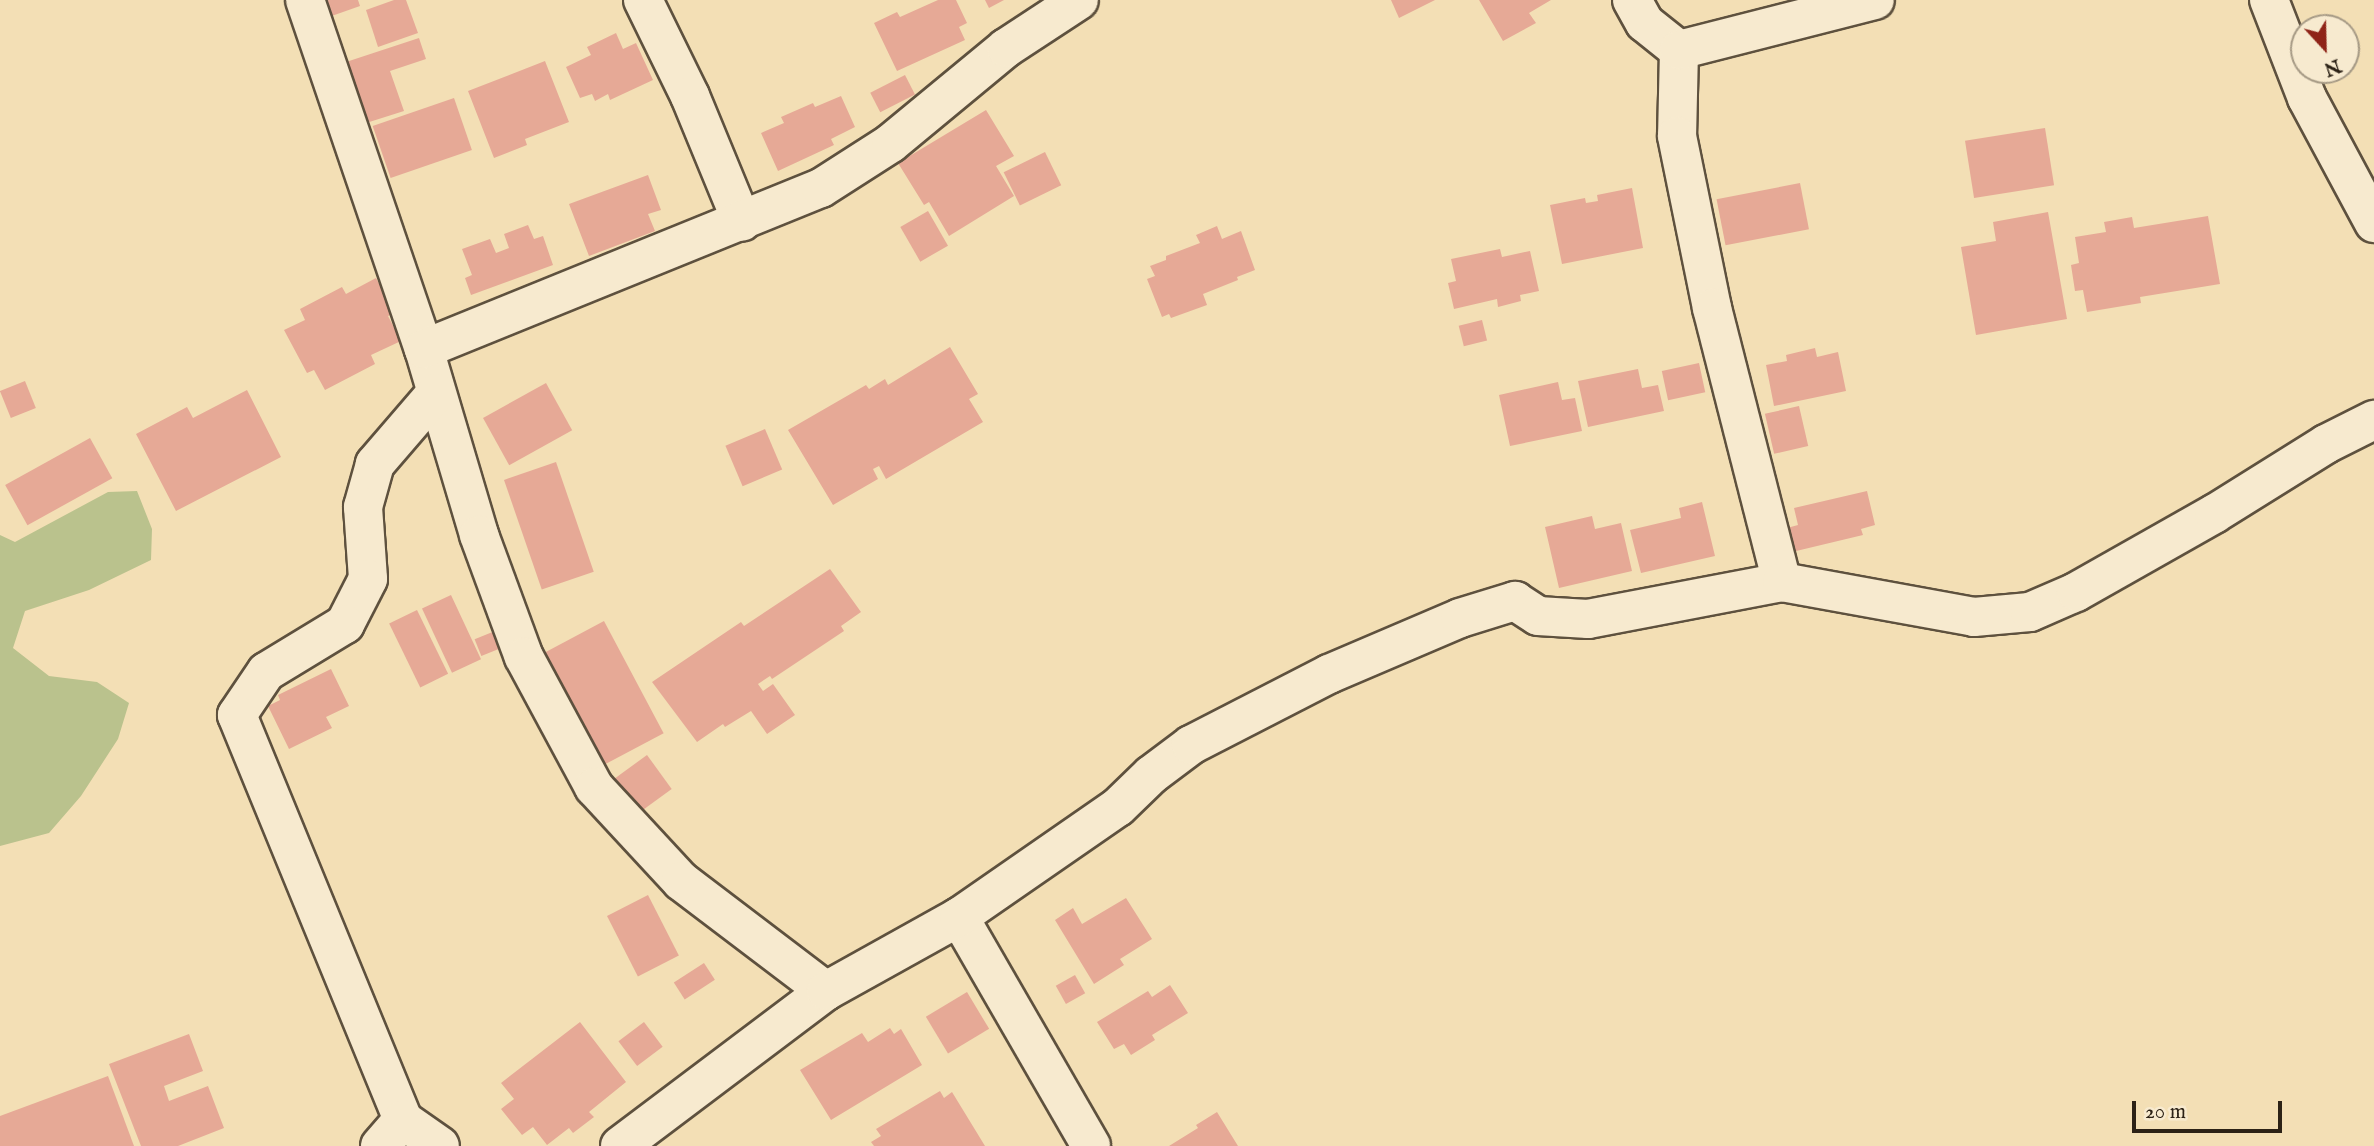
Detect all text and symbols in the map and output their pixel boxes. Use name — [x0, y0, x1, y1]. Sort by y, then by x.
north arrow — [2290, 14, 2360, 84]
text: N — [2320, 52, 2344, 81]
scale bar — [2136, 1086, 2286, 1130]
text: 20 m — [2145, 1099, 2186, 1126]

